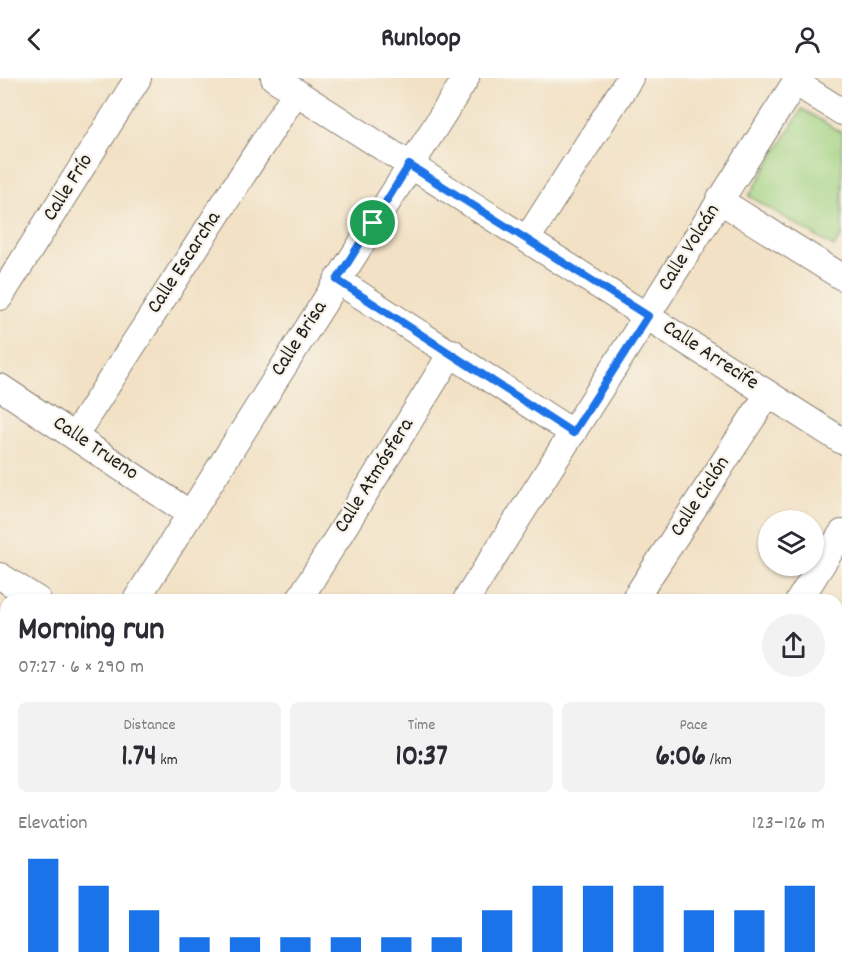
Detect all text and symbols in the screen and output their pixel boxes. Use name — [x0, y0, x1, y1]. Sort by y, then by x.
text: Runloop — [381, 20, 461, 59]
icon: back — [18, 23, 51, 56]
icon: person — [791, 23, 824, 56]
street label: Calle Frío — [37, 148, 101, 228]
pin — [347, 197, 398, 248]
street label: Calle Volcán — [651, 199, 729, 297]
street label: Calle Escarcha — [141, 205, 230, 320]
icon: arrive — [356, 206, 389, 239]
street label: Calle Brisa — [264, 294, 336, 383]
street label: Calle Arrecife — [656, 314, 764, 398]
street label: Calle Trueno — [46, 409, 144, 489]
street label: Calle Atmósfera — [328, 412, 423, 539]
street label: Calle Ciclón — [664, 451, 738, 543]
map controls — [758, 510, 824, 576]
button: layers — [758, 510, 824, 576]
text: Morning run — [18, 608, 165, 655]
button: share — [762, 614, 825, 677]
text: 07:27 · 6 × 290 m — [18, 654, 144, 682]
text: Distance — [123, 714, 176, 737]
text: Time — [408, 714, 435, 737]
text: Pace — [679, 714, 708, 737]
text: 1.74 — [121, 737, 157, 780]
text: 10:37 — [395, 737, 448, 780]
text: 6:06 — [655, 737, 706, 780]
text: km — [157, 749, 178, 772]
text: /km — [706, 749, 732, 772]
text: Elevation — [18, 810, 88, 838]
text: 123–126 m — [752, 810, 825, 838]

